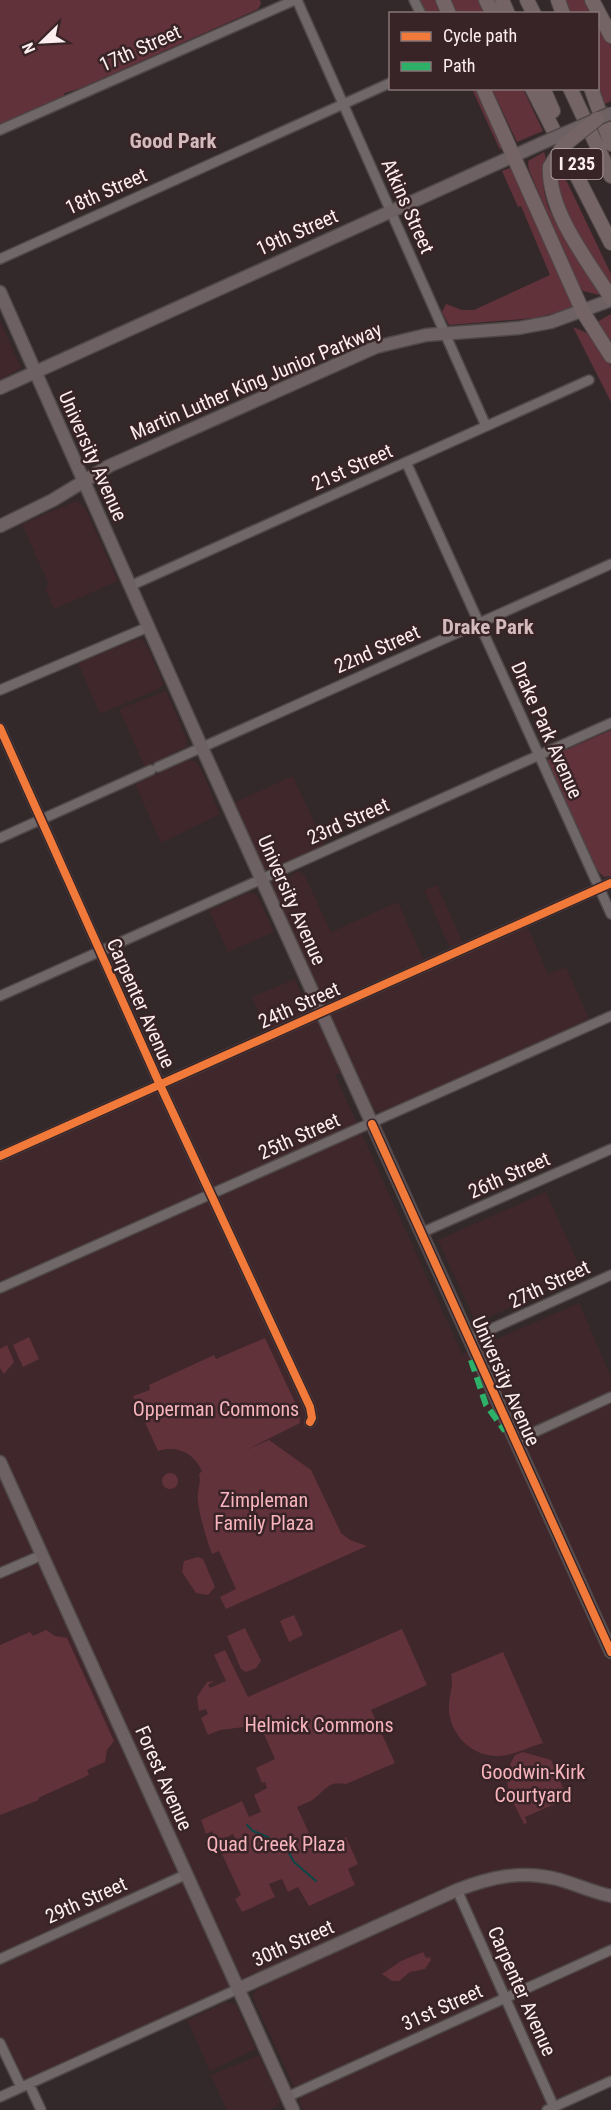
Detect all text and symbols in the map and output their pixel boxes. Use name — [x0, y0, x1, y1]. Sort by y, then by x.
north arrow — [12, 12, 72, 72]
legend — [389, 12, 599, 90]
street label: 17th Street — [95, 19, 185, 77]
text: Cycle path — [443, 25, 517, 46]
text: N — [18, 40, 39, 56]
text: Path — [443, 55, 476, 76]
district label: Good Park — [129, 129, 218, 153]
road number: I 235 — [552, 149, 602, 179]
street label: Atkins Street — [376, 155, 440, 257]
street label: 18th Street — [61, 162, 151, 220]
street label: 19th Street — [252, 203, 342, 261]
street label: Martin Luther King Junior Parkway — [127, 317, 385, 445]
street label: University Avenue — [54, 387, 132, 525]
street label: 21st Street — [308, 438, 396, 496]
district label: Drake Park — [442, 615, 535, 639]
street label: 22nd Street — [331, 620, 423, 678]
street label: Drake Park Avenue — [506, 658, 588, 802]
street label: 23rd Street — [303, 792, 393, 850]
street label: University Avenue — [253, 831, 331, 969]
street label: Carpenter Avenue — [102, 934, 180, 1072]
street label: 24th Street — [254, 976, 344, 1034]
street label: 25th Street — [254, 1107, 344, 1165]
street label: 26th Street — [464, 1146, 554, 1204]
street label: 27th Street — [505, 1255, 593, 1313]
street label: University Avenue — [467, 1312, 545, 1450]
park label: Opperman Commons — [133, 1397, 299, 1421]
park label: Zimpleman Family Plaza — [214, 1488, 314, 1535]
park label: Helmick Commons — [244, 1713, 394, 1737]
street label: Forest Avenue — [130, 1722, 198, 1834]
park label: Goodwin-Kirk Courtyard — [481, 1760, 585, 1807]
park label: Quad Creek Plaza — [207, 1832, 346, 1856]
street label: 29th Street — [41, 1871, 131, 1929]
street label: 30th Street — [248, 1914, 338, 1972]
street label: Carpenter Avenue — [483, 1922, 561, 2060]
street label: 31st Street — [398, 1978, 486, 2036]

